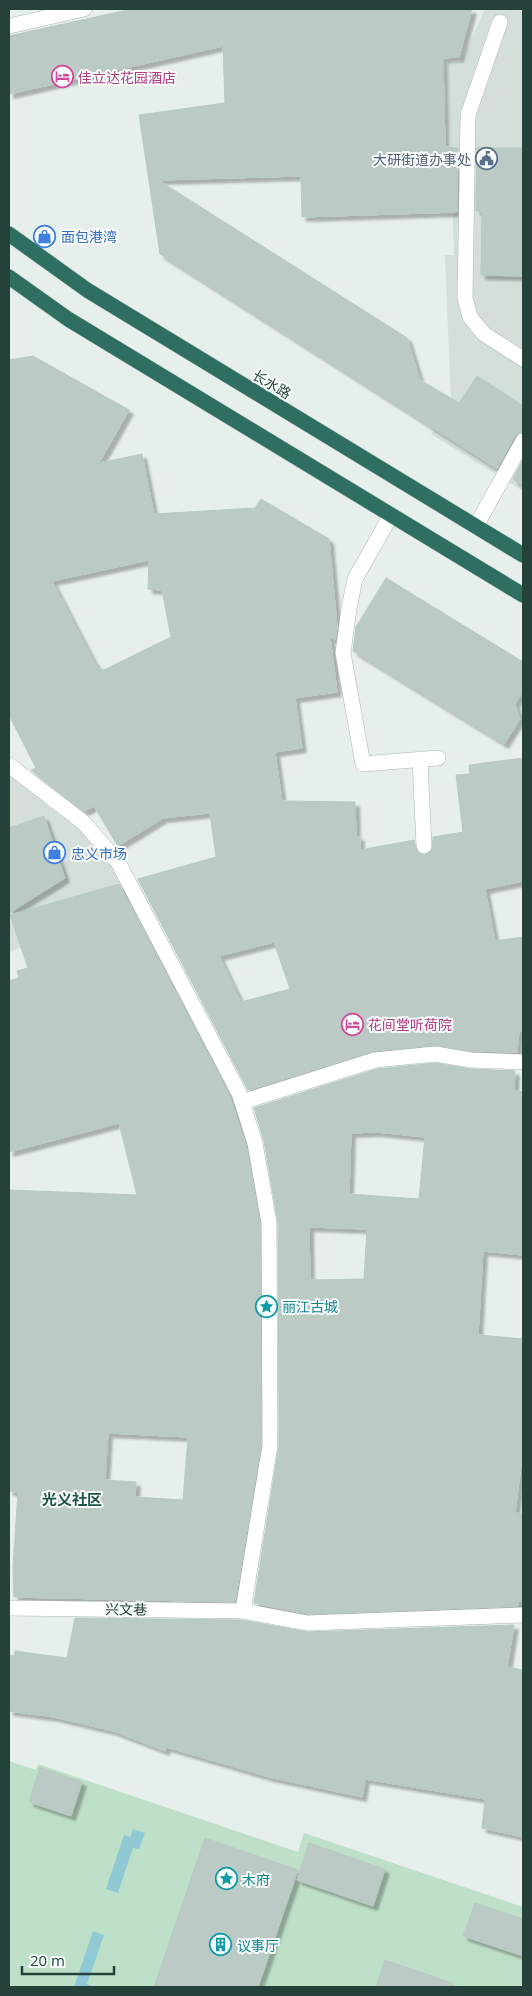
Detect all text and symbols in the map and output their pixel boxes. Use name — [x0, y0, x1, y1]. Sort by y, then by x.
hotel icon: 佳立达花园酒店 — [50, 65, 74, 89]
place label: 佳立达花园酒店 — [78, 68, 176, 87]
public building icon: 大研街道办事处 — [475, 147, 499, 171]
place label: 大研街道办事处 — [373, 150, 471, 169]
shop icon: 面包港湾 — [33, 224, 57, 248]
place label: 面包港湾 — [61, 227, 117, 246]
street label: 长水路 — [249, 365, 295, 403]
shop icon: 忠义市场 — [43, 841, 67, 865]
place label: 忠义市场 — [71, 844, 127, 863]
hotel icon: 花间堂听荷院 — [340, 1012, 364, 1036]
place label: 花间堂听荷院 — [368, 1015, 452, 1034]
place icon: 丽江古城 — [254, 1294, 278, 1318]
place label: 丽江古城 — [282, 1297, 338, 1316]
district label: 光义社区 — [42, 1489, 102, 1509]
street label: 兴文巷 — [105, 1599, 147, 1619]
place icon: 木府 — [214, 1867, 238, 1891]
place label: 木府 — [242, 1870, 270, 1889]
building icon: 议事厅 — [209, 1933, 233, 1957]
place label: 议事厅 — [237, 1936, 279, 1955]
scale bar — [22, 1944, 115, 1976]
text: 20 m — [30, 1950, 65, 1970]

